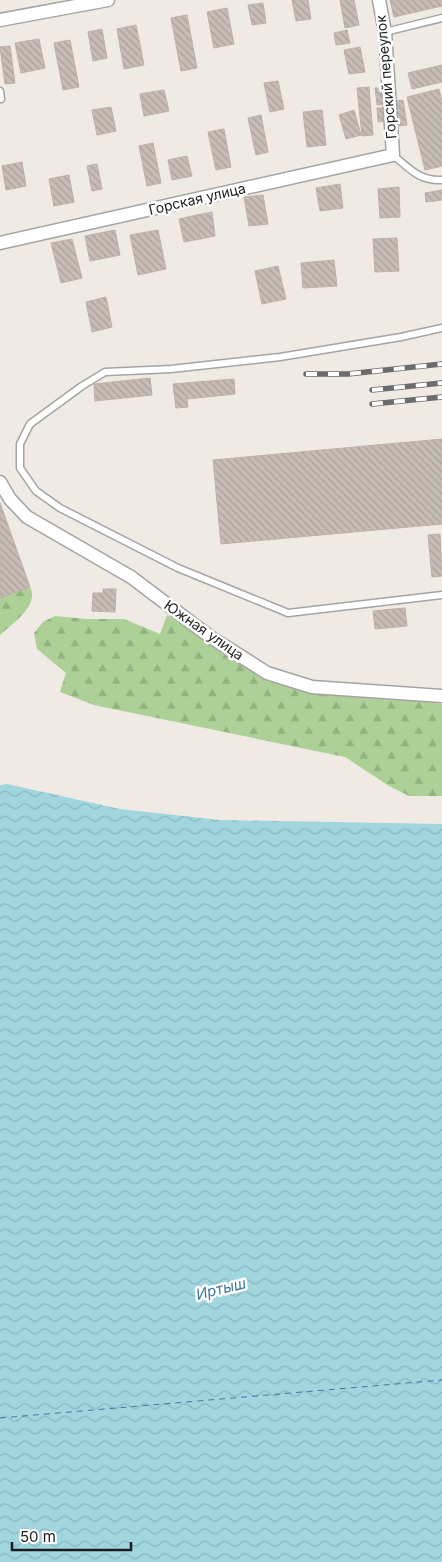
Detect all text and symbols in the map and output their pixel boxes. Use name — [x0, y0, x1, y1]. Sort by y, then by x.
street label: Горский переулок — [372, 14, 399, 140]
street label: Горская улица — [147, 179, 247, 218]
street label: Южная улица — [161, 596, 247, 663]
water label: Иртыш — [194, 1273, 248, 1304]
scale bar — [12, 1520, 131, 1552]
text: 50 m — [20, 1527, 56, 1546]

